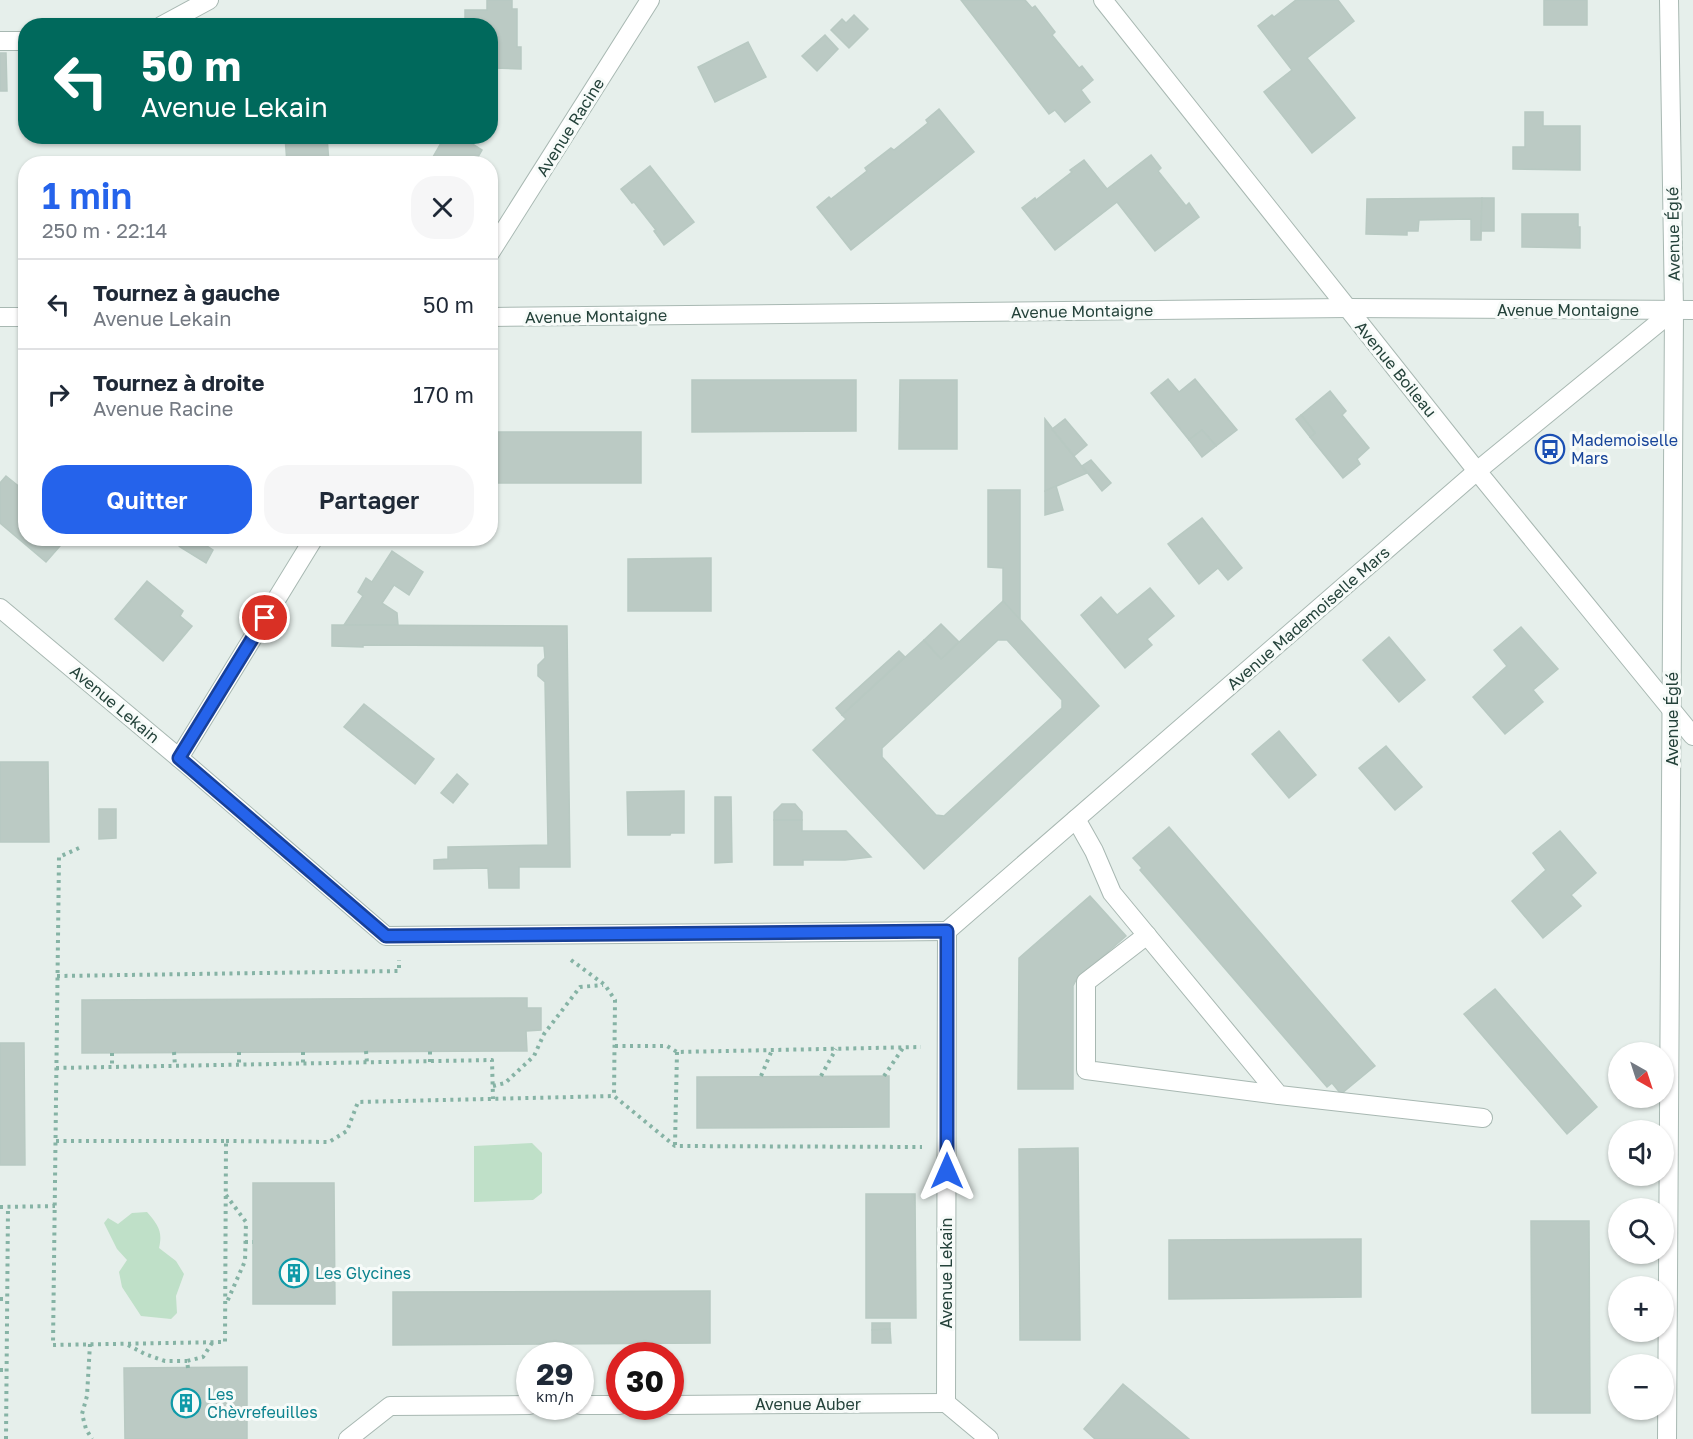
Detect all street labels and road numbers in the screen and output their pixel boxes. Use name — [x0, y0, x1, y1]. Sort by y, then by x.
street label: Avenue Racine — [532, 74, 608, 180]
street label: Avenue Églé — [1662, 187, 1684, 281]
street label: Avenue Montaigne — [1011, 300, 1153, 322]
street label: Avenue Montaigne — [1497, 300, 1639, 320]
street label: Avenue Montaigne — [525, 305, 667, 327]
street label: Avenue Boileau — [1351, 317, 1441, 421]
street label: Avenue Mademoiselle Mars — [1223, 542, 1393, 694]
street label: Avenue Lekain — [66, 661, 164, 747]
street label: Avenue Églé — [1662, 672, 1682, 766]
street label: Avenue Lekain — [936, 1218, 956, 1328]
street label: Avenue Auber — [755, 1394, 861, 1414]

